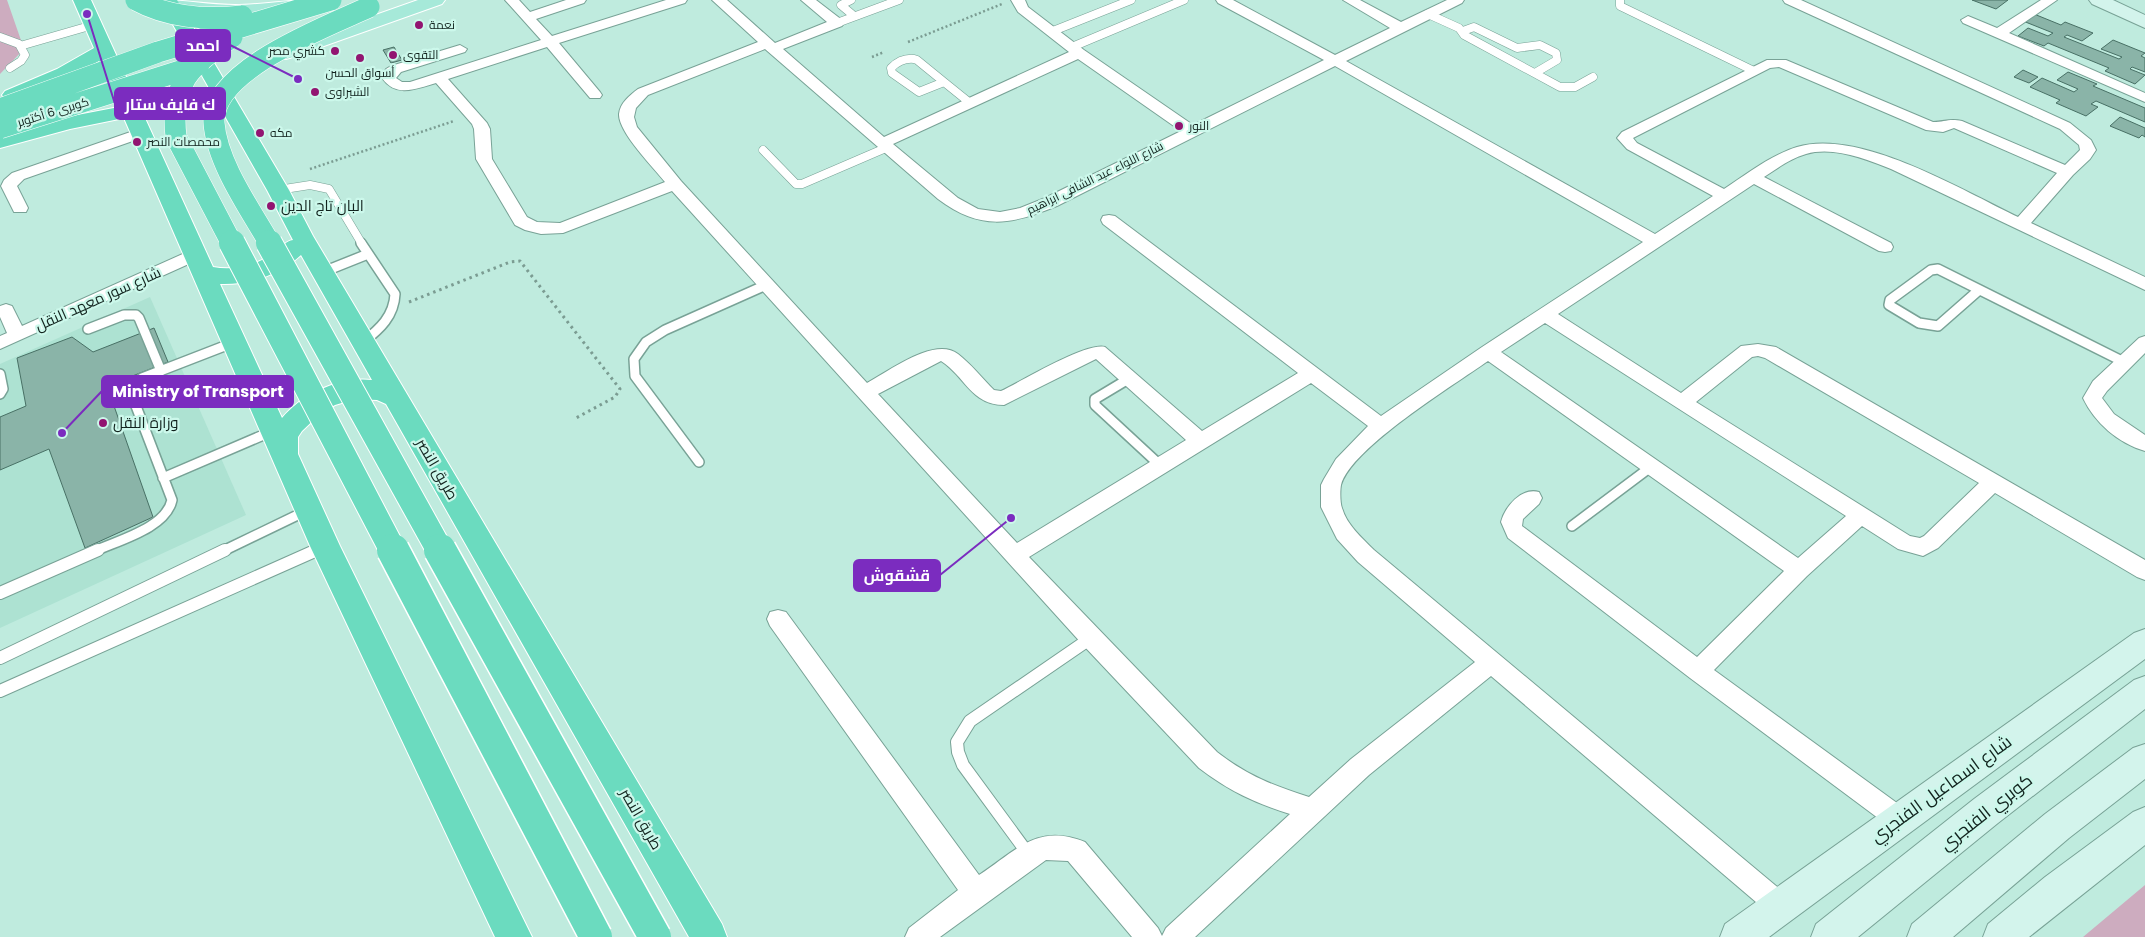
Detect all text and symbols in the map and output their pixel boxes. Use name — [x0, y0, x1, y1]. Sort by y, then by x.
place label: نعمة — [429, 16, 455, 33]
marker: نعمة — [413, 19, 425, 31]
callout: احمد — [176, 30, 230, 61]
text: احمد — [186, 34, 220, 57]
place label: كشري مصر — [268, 42, 325, 61]
marker: كشري مصر — [329, 45, 341, 57]
place label: التقوى — [403, 46, 438, 63]
marker: التقوى — [387, 49, 399, 61]
marker: أسواق الحسن — [354, 52, 366, 64]
place label: أسواق الحسن — [325, 64, 395, 81]
place label: الشبراوى — [325, 83, 370, 100]
marker: الشبراوى — [309, 86, 321, 98]
callout: ك فايف ستار — [115, 88, 225, 119]
street label: كوبرى 6 أكتوبر — [14, 93, 91, 131]
text: ك فايف ستار — [124, 93, 215, 116]
place label: النور — [1188, 117, 1209, 134]
marker: النور — [1173, 120, 1185, 132]
place label: مكه — [270, 124, 293, 141]
marker: مكه — [254, 127, 266, 139]
place label: محمصات النصر — [146, 133, 220, 150]
marker: محمصات النصر — [131, 136, 143, 148]
street label: شارع اللواء عبد الشافى ابراهيم — [1024, 137, 1166, 218]
place label: البان تاج الدين — [281, 195, 364, 217]
marker: البان تاج الدين — [265, 200, 277, 212]
street label: شارع سور معهد النقل — [31, 261, 165, 337]
callout: Ministry of Transport — [102, 376, 293, 407]
text: Ministry of Transport — [112, 380, 284, 403]
place label: وزارة النقل — [113, 412, 179, 433]
marker: وزارة النقل — [97, 417, 109, 429]
street label: طريق النصر — [411, 433, 463, 503]
callout: قشقوش — [854, 560, 940, 591]
text: قشقوش — [864, 564, 930, 587]
street label: شارع اسماعيل الفنجري — [1865, 729, 2018, 850]
street label: كوبري الفنجري — [1934, 767, 2039, 857]
street label: طريق النصر — [615, 783, 667, 853]

